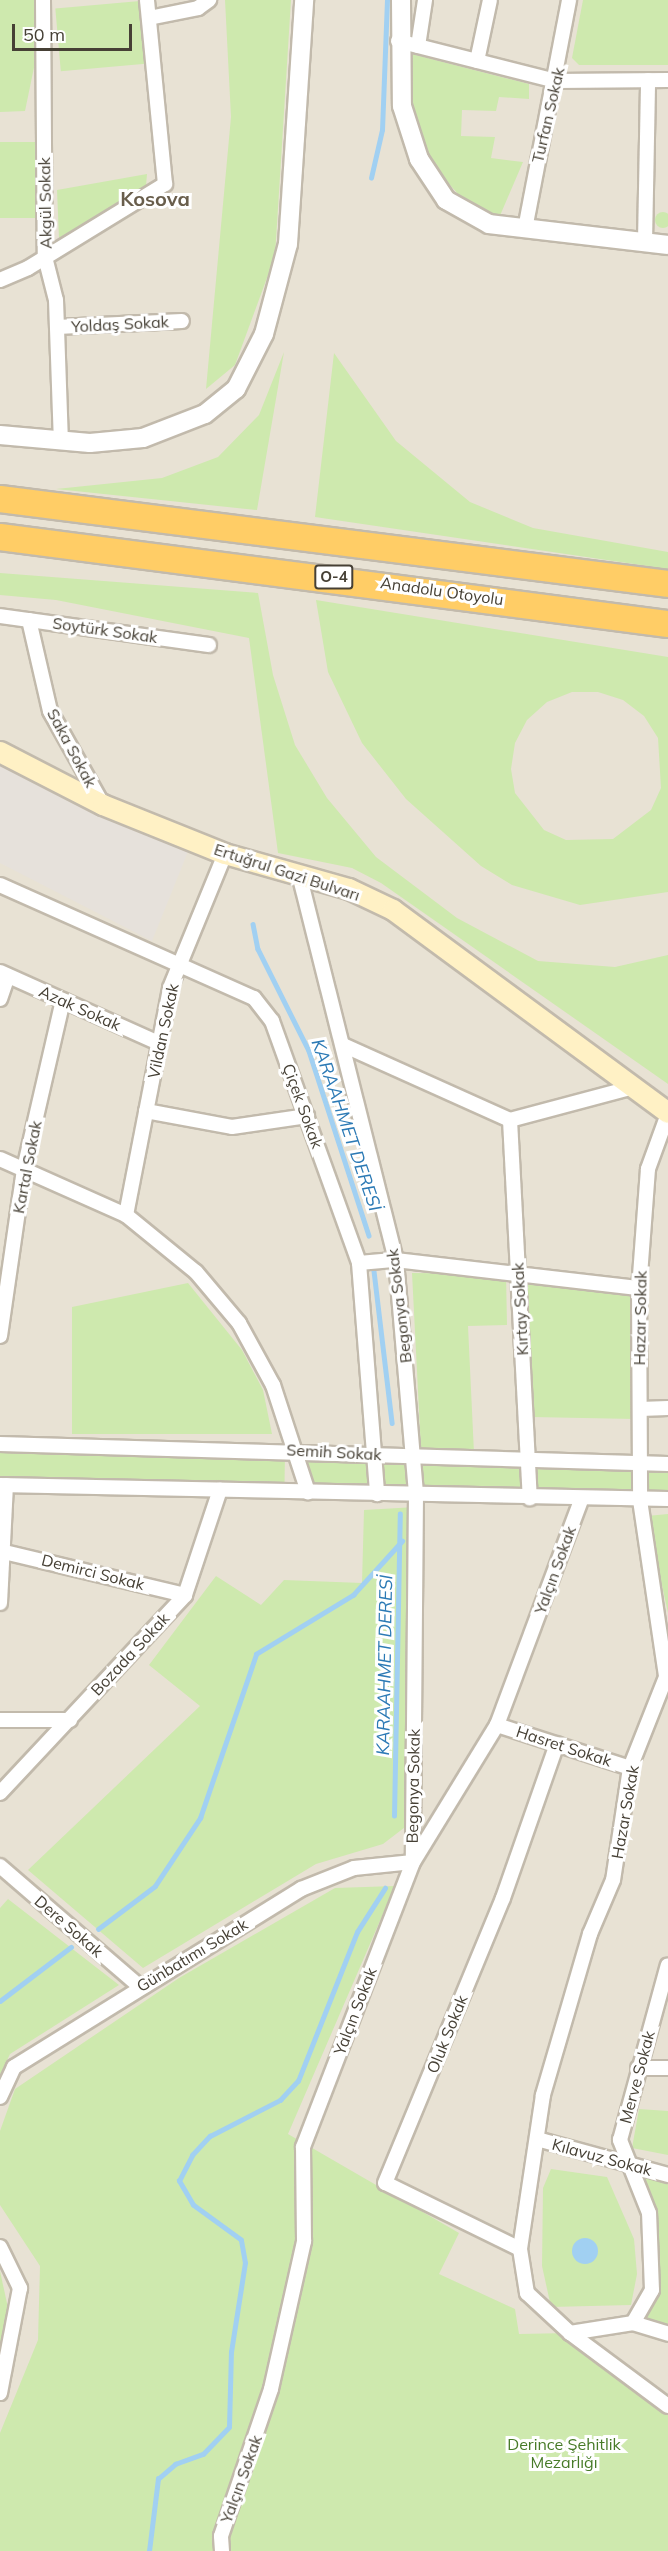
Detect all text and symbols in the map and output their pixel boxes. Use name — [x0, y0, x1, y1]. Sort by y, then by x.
scale bar — [15, 12, 135, 50]
text: 50 m — [23, 23, 65, 46]
street label: Turfan Sokak — [528, 65, 568, 165]
street label: Akgül Sokak — [35, 157, 55, 249]
district label: Kosova — [120, 186, 190, 210]
street label: Yoldaş Sokak — [71, 312, 169, 336]
road number: O-4 — [313, 565, 355, 589]
street label: Anadolu Otoyolu — [379, 573, 505, 609]
street label: Soytürk Sokak — [51, 613, 159, 647]
street label: Saka Sokak — [43, 705, 101, 791]
street label: Ertuğrul Gazi Bulvarı — [212, 839, 362, 905]
street label: Azak Sokak — [36, 982, 124, 1034]
street label: Vildan Sokak — [144, 982, 182, 1080]
water label: KARAAHMET DERESİ — [306, 1036, 386, 1214]
street label: Çiçek Sokak — [279, 1061, 327, 1151]
street label: Kartal Sokak — [9, 1119, 45, 1215]
street label: Begonya Sokak — [382, 1248, 416, 1364]
street label: Kırtay Sokak — [508, 1262, 532, 1356]
street label: Hazar Sokak — [630, 1270, 650, 1366]
street label: Semih Sokak — [286, 1440, 382, 1464]
street label: Yalçın Sokak — [530, 1523, 580, 1617]
street label: Demirci Sokak — [40, 1550, 146, 1594]
water label: KARAAHMET DERESİ — [373, 1574, 397, 1756]
street label: Bozada Sokak — [87, 1609, 173, 1699]
street label: Hasret Sokak — [514, 1722, 614, 1770]
street label: Begonya Sokak — [402, 1728, 424, 1844]
street label: Hazar Sokak — [607, 1764, 643, 1860]
street label: Dere Sokak — [31, 1891, 107, 1961]
street label: Günbatımı Sokak — [133, 1914, 251, 1996]
street label: Yalçın Sokak — [330, 1964, 380, 2058]
street label: Oluk Sokak — [423, 1992, 471, 2076]
street label: Merve Sokak — [615, 2029, 659, 2125]
street label: Kılavuz Sokak — [550, 2134, 654, 2180]
street label: Yalçın Sokak — [216, 2432, 266, 2526]
park label: Derince Şehitlik Mezarlığı — [507, 2434, 621, 2472]

